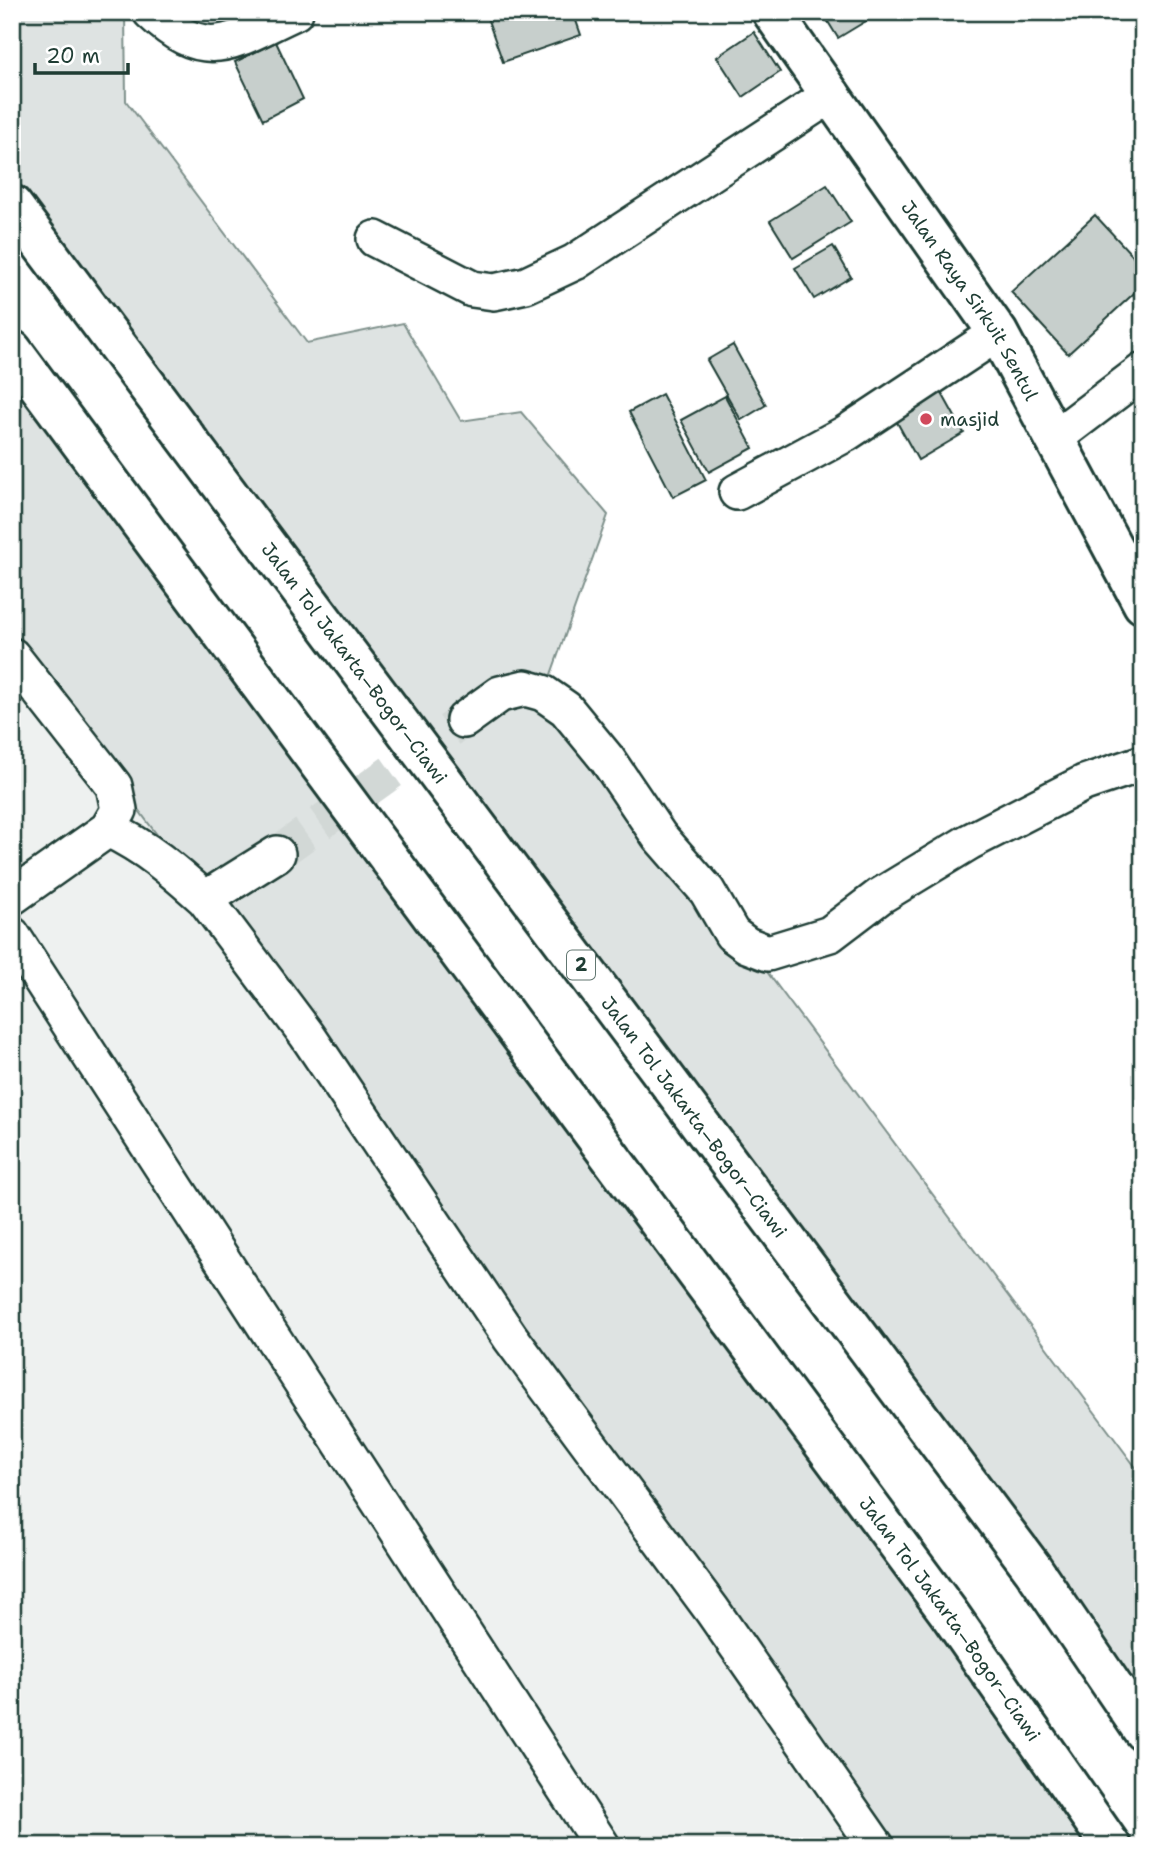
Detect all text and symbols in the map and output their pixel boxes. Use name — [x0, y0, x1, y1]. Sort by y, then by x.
scale bar — [35, 32, 128, 76]
text: 20 m — [46, 42, 100, 70]
street label: Jalan Raya Sirkuit Sentul — [895, 196, 1044, 405]
place label: masjid — [940, 407, 999, 432]
marker: masjid — [918, 411, 934, 427]
street label: Jalan Tol Jakarta–Bogor–Ciawi — [256, 537, 453, 789]
road number: 2 — [567, 950, 595, 980]
street label: Jalan Tol Jakarta–Bogor–Ciawi — [596, 991, 793, 1243]
street label: Jalan Tol Jakarta–Bogor–Ciawi — [854, 1492, 1046, 1746]

